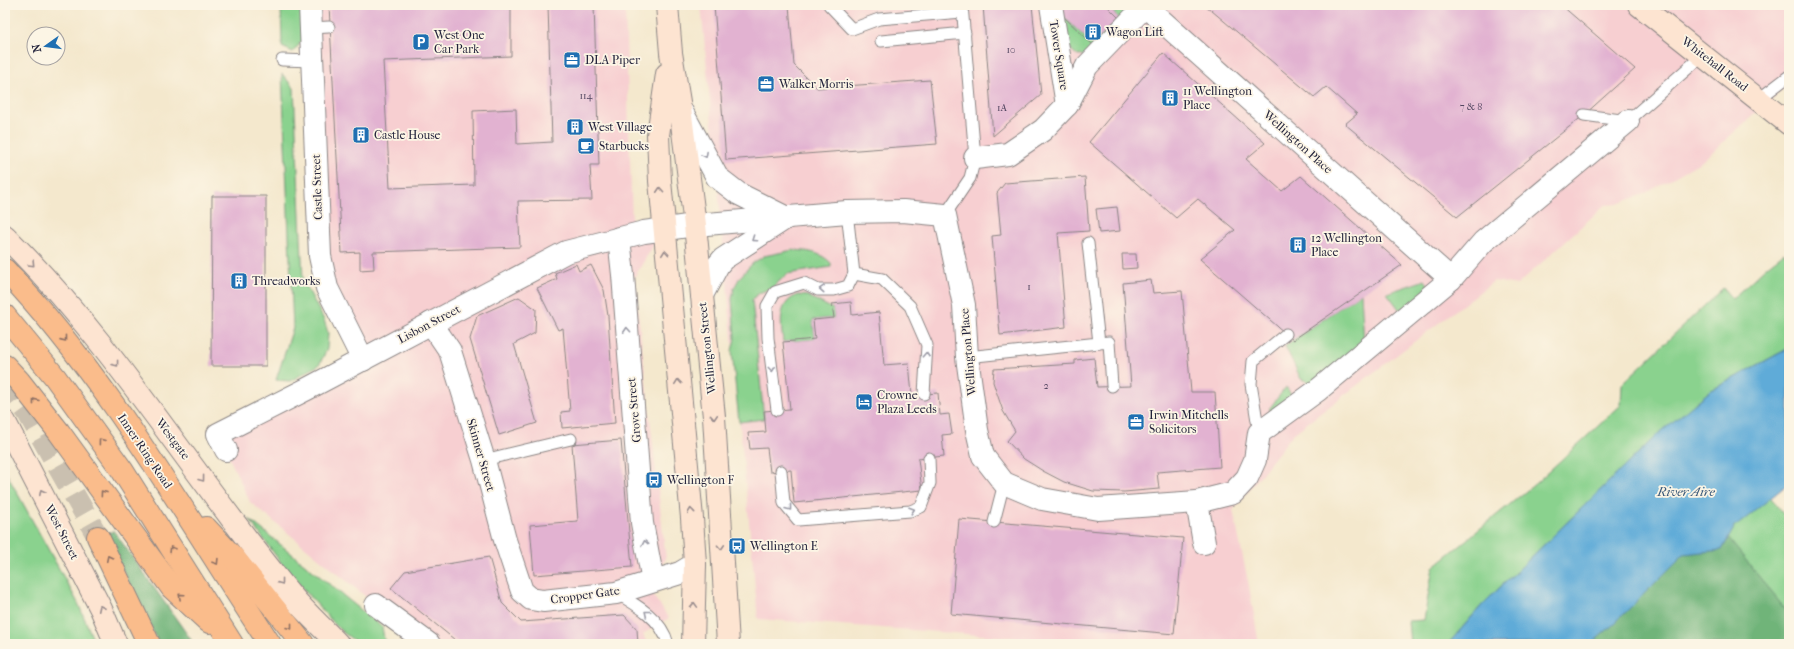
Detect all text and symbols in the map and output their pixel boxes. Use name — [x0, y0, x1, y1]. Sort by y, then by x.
street label: Tower Square — [1047, 19, 1071, 91]
building icon: Wagon Lift — [1083, 22, 1103, 42]
place label: Wagon Lift — [1105, 25, 1164, 39]
north arrow — [26, 26, 66, 66]
place label: West One Car Park — [433, 28, 485, 56]
parking icon: West One Car Park — [411, 32, 431, 52]
street label: Whitehall Road — [1678, 33, 1751, 95]
text: N — [29, 42, 44, 54]
house number: 10 — [1006, 44, 1016, 56]
office icon: DLA Piper — [562, 50, 582, 70]
place label: DLA Piper — [585, 53, 641, 67]
office icon: Walker Morris — [756, 74, 776, 94]
place label: Walker Morris — [778, 77, 854, 91]
place label: 11 Wellington Place — [1183, 84, 1252, 112]
building icon: 11 Wellington Place — [1160, 88, 1180, 108]
house number: 114 — [579, 90, 594, 102]
house number: 7 & 8 — [1460, 101, 1482, 113]
house number: 1A — [997, 102, 1008, 114]
street label: Wellington Place — [1260, 107, 1335, 177]
building icon: West Village — [565, 117, 585, 137]
place label: West Village — [587, 120, 652, 134]
building icon: Castle House — [351, 125, 371, 145]
place label: Castle House — [374, 128, 441, 142]
cafe icon: Starbucks — [576, 136, 596, 156]
place label: Starbucks — [599, 139, 649, 153]
one-way arrow — [700, 151, 708, 158]
street label: Castle Street — [309, 153, 325, 220]
one-way arrow — [656, 187, 665, 193]
place label: 12 Wellington Place — [1311, 231, 1382, 259]
one-way arrow — [751, 234, 758, 242]
building icon: 12 Wellington Place — [1288, 235, 1308, 255]
one-way arrow — [661, 250, 670, 256]
one-way arrow — [27, 259, 35, 267]
building icon: Threadworks — [229, 271, 249, 291]
place label: Threadworks — [252, 274, 321, 288]
house number: 1 — [1027, 281, 1031, 293]
one-way arrow — [819, 285, 826, 294]
street label: Lisbon Street — [395, 301, 463, 346]
street label: Wellington Street — [695, 301, 719, 396]
street label: Wellington Place — [957, 308, 979, 397]
one-way arrow — [623, 327, 632, 333]
one-way arrow — [60, 334, 67, 341]
one-way arrow — [922, 352, 930, 358]
one-way arrow — [111, 359, 118, 366]
one-way arrow — [767, 366, 776, 372]
street label: Grove Street — [624, 376, 644, 443]
one-way arrow — [674, 379, 683, 385]
house number: 2 — [1043, 380, 1049, 392]
place label: Crowne Plaza Leeds — [877, 388, 937, 416]
hotel icon: Crowne Plaza Leeds — [854, 392, 874, 412]
one-way arrow — [33, 399, 40, 406]
place label: Irwin Mitchells Solicitors — [1149, 408, 1229, 436]
street label: Inner Ring Road — [115, 411, 175, 491]
office icon: Irwin Mitchells Solicitors — [1126, 412, 1146, 432]
one-way arrow — [709, 414, 718, 420]
street label: Westgate — [152, 415, 193, 462]
street label: Skinner Street — [464, 417, 498, 494]
one-way arrow — [99, 438, 106, 445]
bus stop icon: Wellington F — [644, 470, 664, 490]
place label: Wellington F — [666, 473, 734, 487]
one-way arrow — [198, 474, 205, 481]
water label: River Aire — [1656, 484, 1716, 499]
one-way arrow — [39, 489, 47, 496]
one-way arrow — [101, 490, 108, 497]
street label: West Street — [42, 501, 82, 562]
one-way arrow — [784, 504, 791, 511]
one-way arrow — [909, 506, 916, 515]
one-way arrow — [687, 508, 696, 514]
bus stop icon: Wellington E — [727, 536, 747, 556]
place label: Wellington E — [749, 539, 818, 553]
one-way arrow — [642, 540, 650, 546]
one-way arrow — [717, 544, 725, 550]
one-way arrow — [170, 547, 177, 554]
one-way arrow — [106, 555, 113, 562]
one-way arrow — [211, 558, 219, 565]
one-way arrow — [277, 577, 284, 584]
street label: Cropper Gate — [549, 583, 621, 607]
one-way arrow — [178, 594, 186, 601]
one-way arrow — [690, 602, 698, 608]
one-way arrow — [98, 605, 106, 612]
one-way arrow — [645, 611, 652, 618]
one-way arrow — [285, 623, 292, 630]

